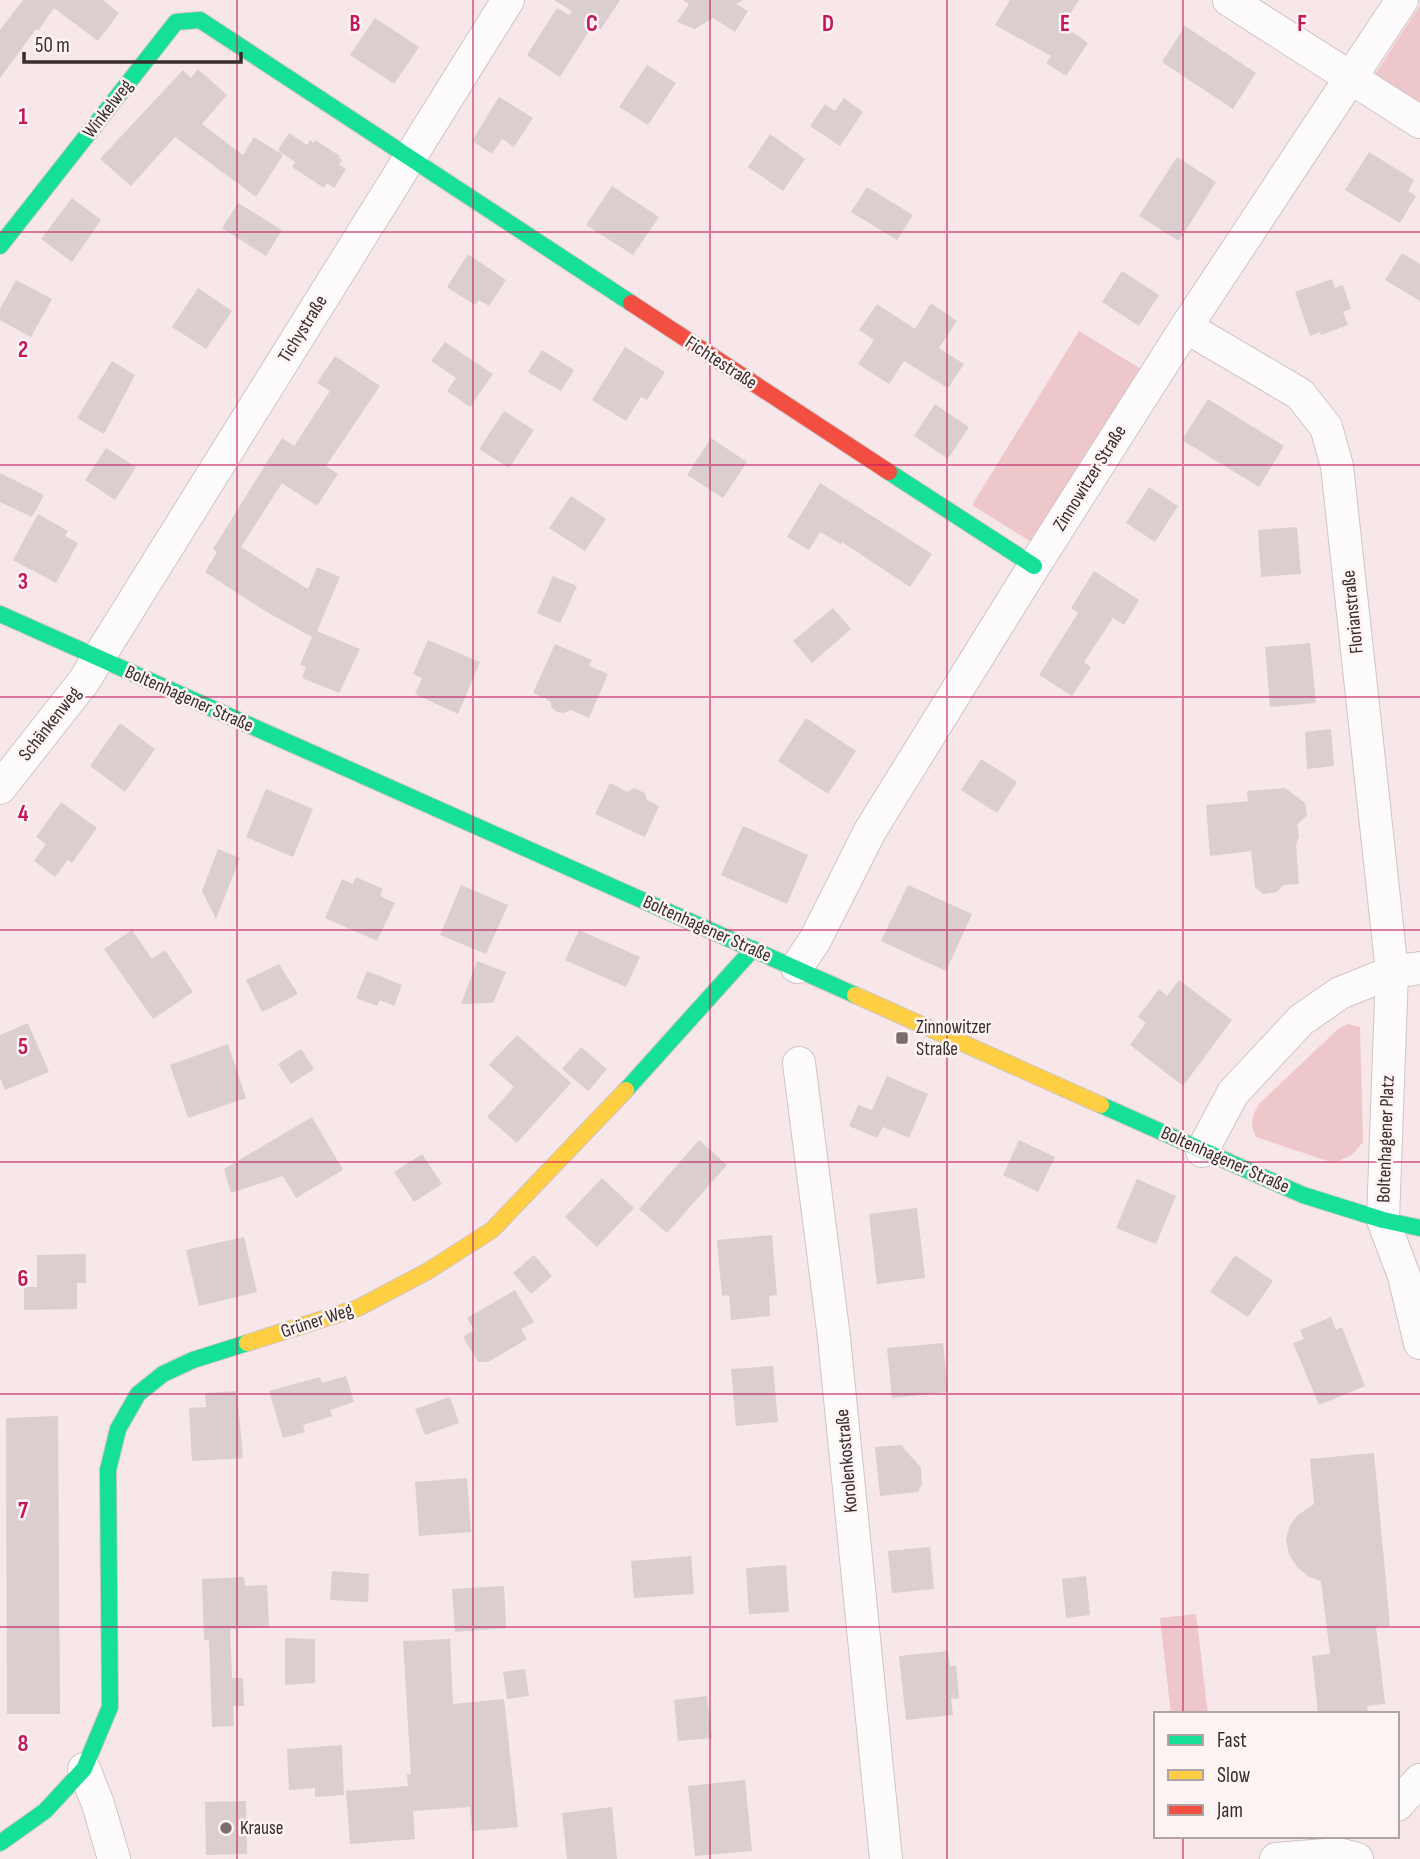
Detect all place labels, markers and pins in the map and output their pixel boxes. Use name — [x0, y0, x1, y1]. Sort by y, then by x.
place label: Zinnowitzer Straße — [916, 1016, 992, 1061]
marker: Zinnowitzer Straße — [894, 1030, 910, 1046]
place label: Krause — [240, 1817, 283, 1840]
marker: Krause — [218, 1820, 234, 1836]

